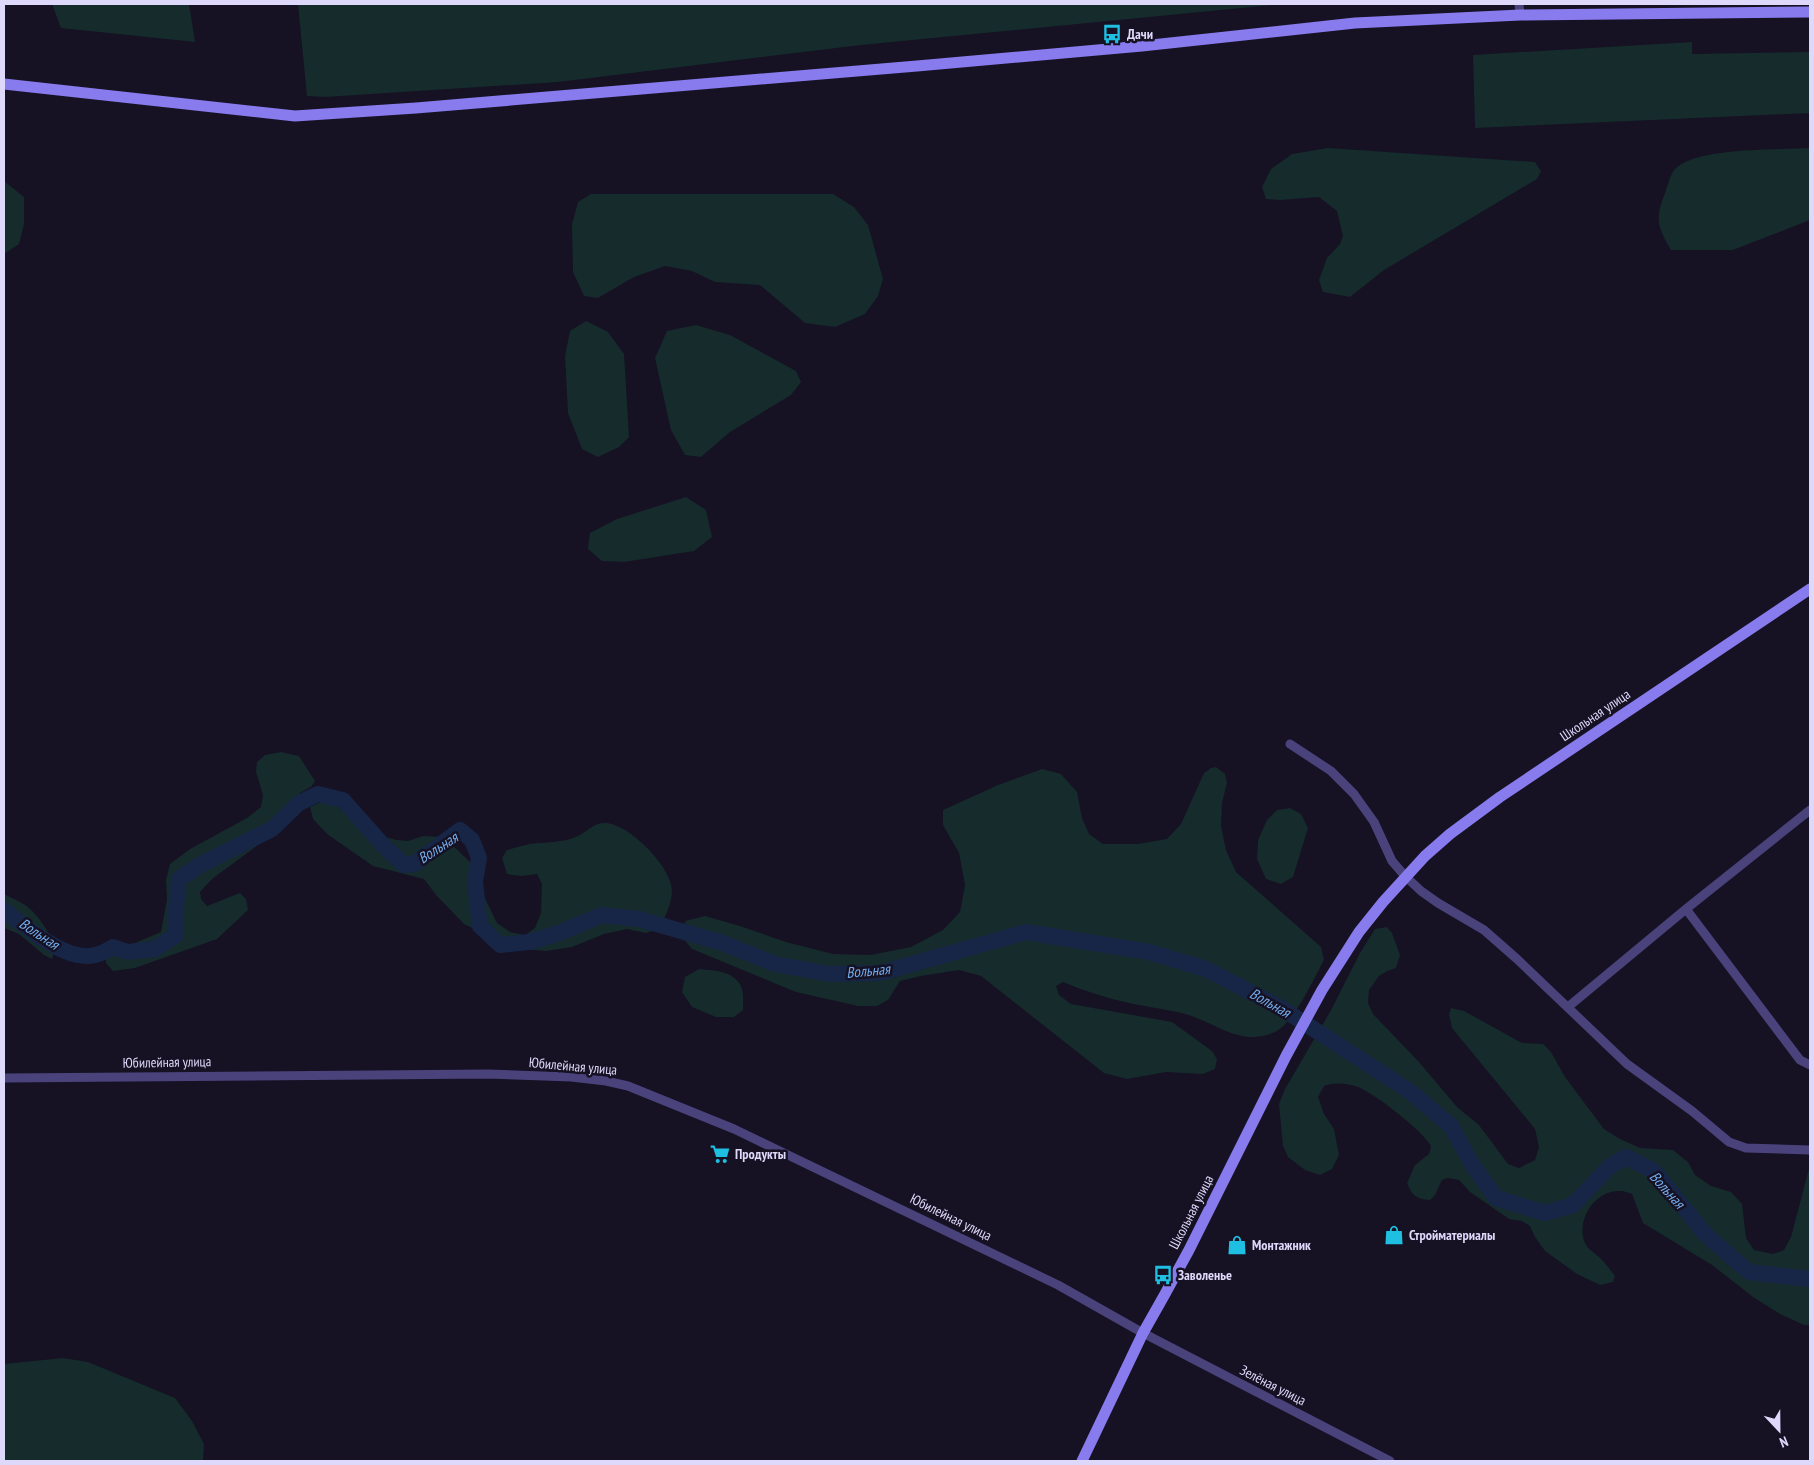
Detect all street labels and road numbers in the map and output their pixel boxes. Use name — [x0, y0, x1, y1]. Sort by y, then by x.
street label: Школьная улица — [1556, 685, 1634, 745]
street label: Юбилейная улица — [123, 1052, 211, 1072]
street label: Юбилейная улица — [528, 1053, 618, 1079]
street label: Школьная улица — [1165, 1172, 1217, 1252]
street label: Юбилейная улица — [907, 1189, 995, 1245]
street label: Зелёная улица — [1237, 1361, 1309, 1409]

